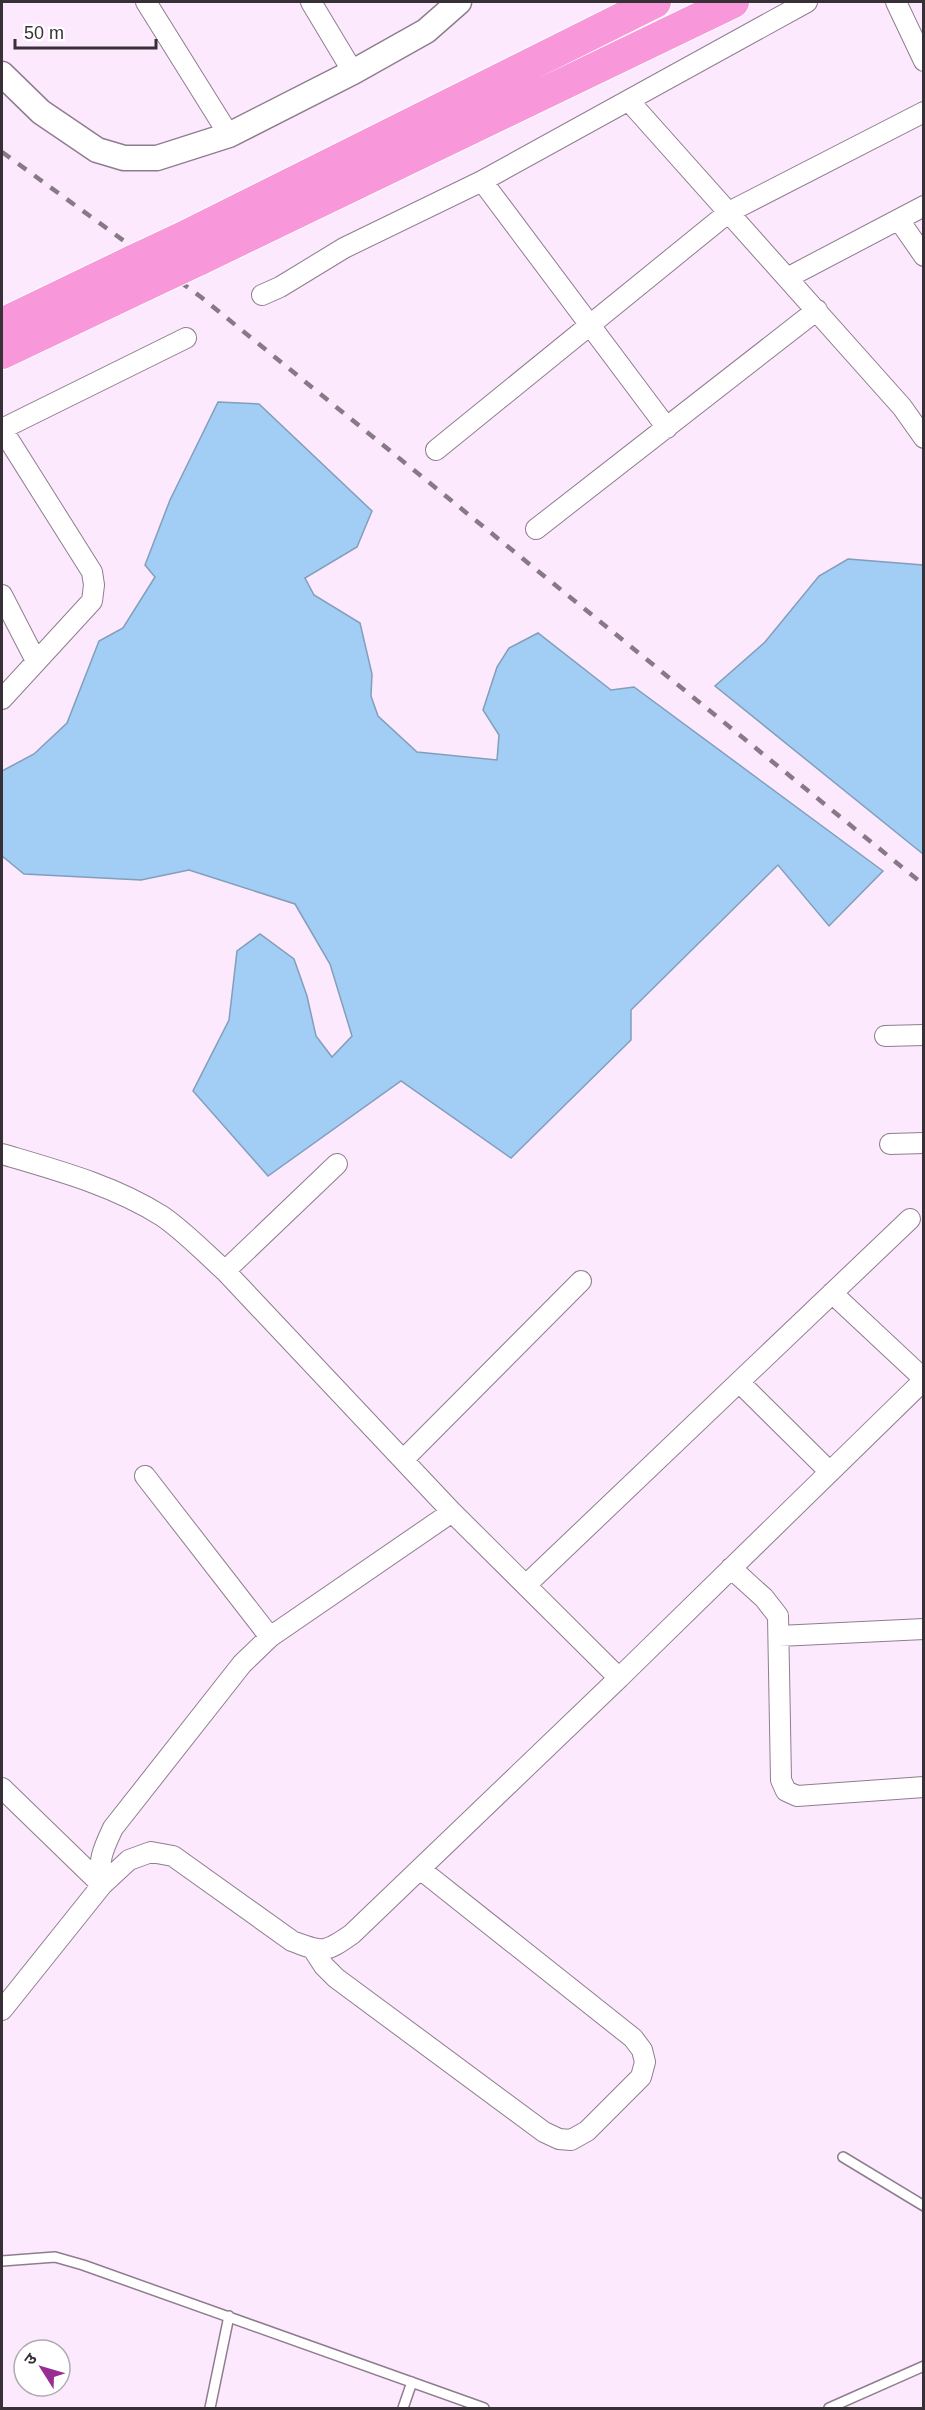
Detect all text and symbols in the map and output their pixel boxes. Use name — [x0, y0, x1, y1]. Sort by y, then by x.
scale bar — [15, 12, 156, 50]
text: 50 m — [24, 23, 64, 43]
north arrow — [12, 2338, 72, 2398]
text: उ — [21, 2350, 40, 2368]

